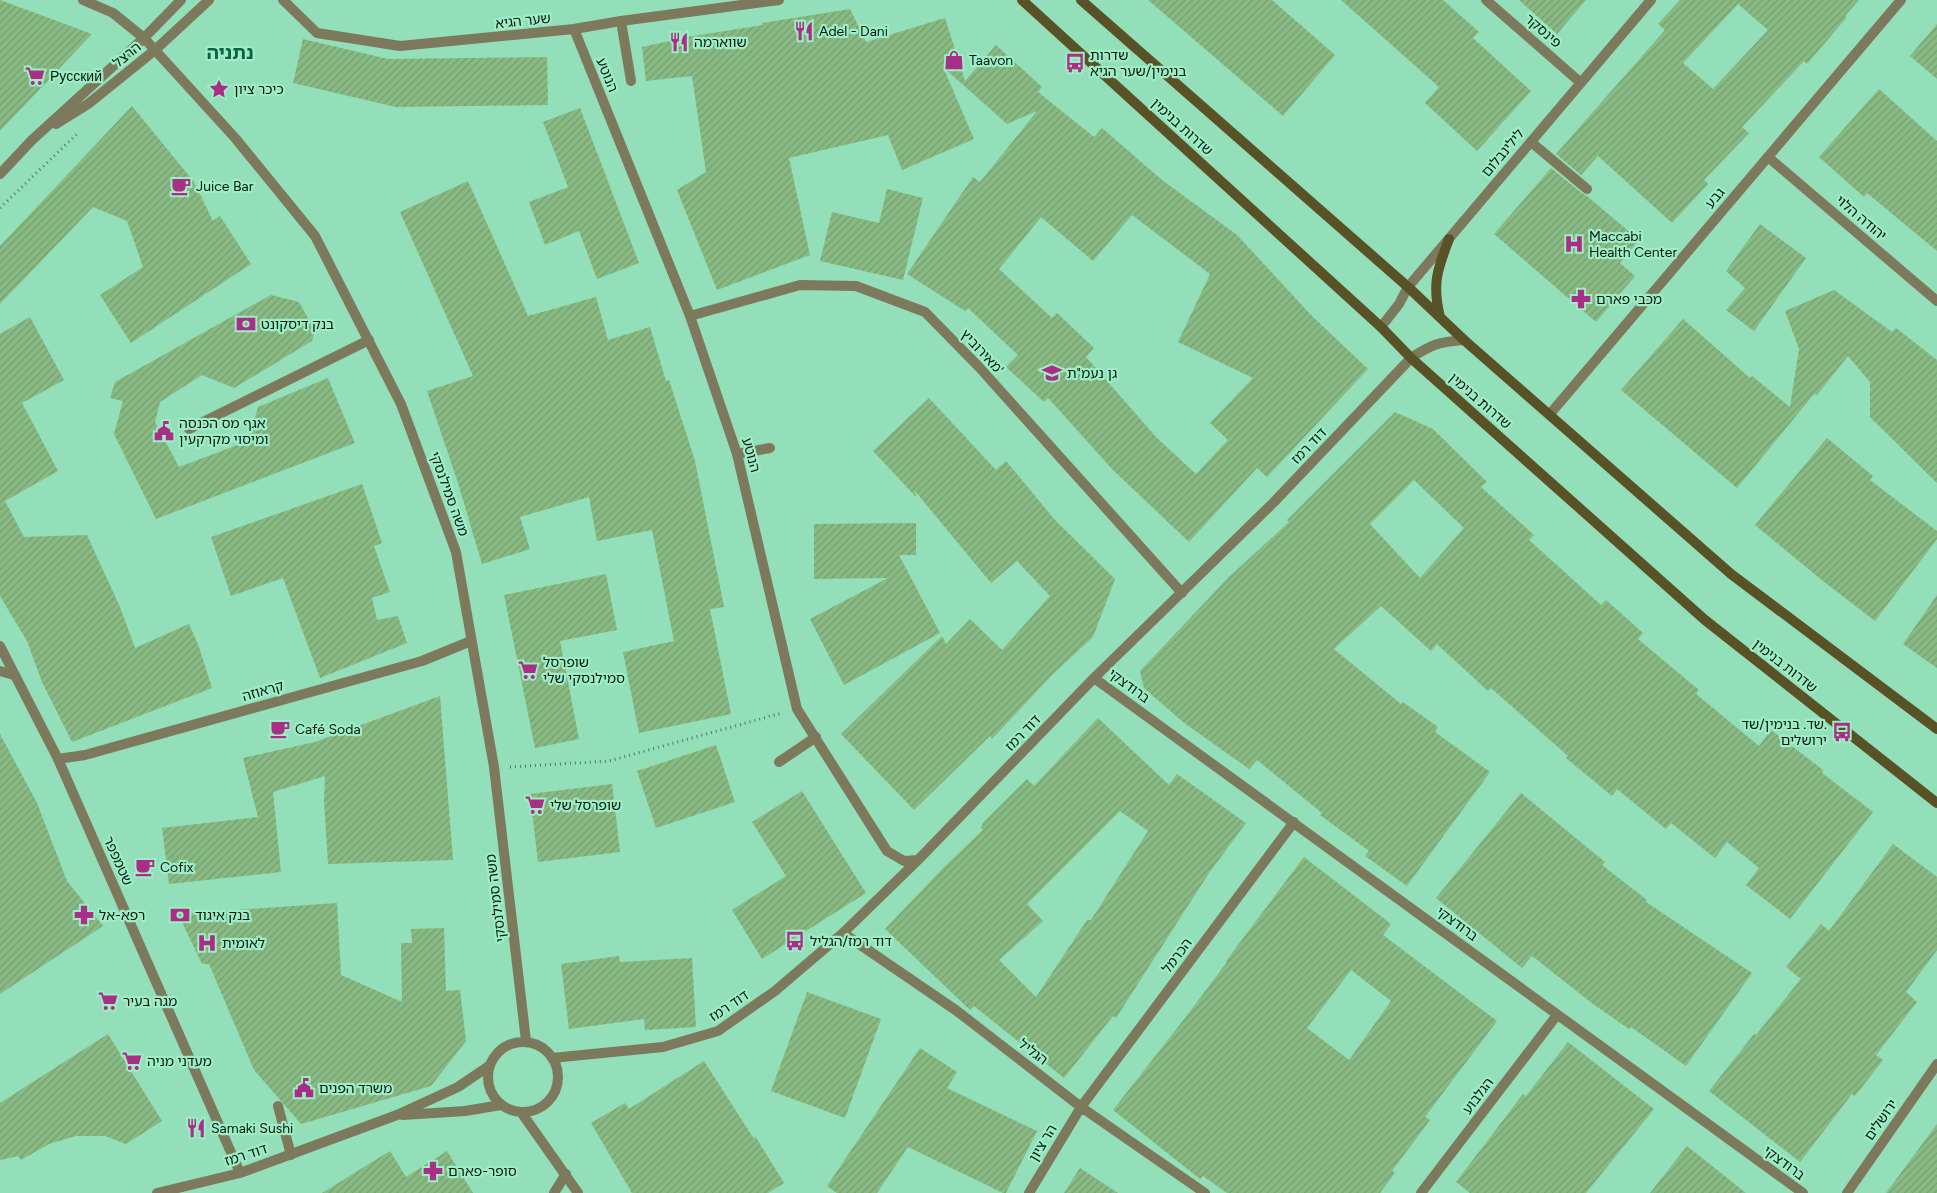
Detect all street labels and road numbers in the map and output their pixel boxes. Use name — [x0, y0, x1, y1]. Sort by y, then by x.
street label: שער הגיא — [494, 10, 552, 32]
street label: פינסקר — [1521, 10, 1565, 52]
street label: הרצל — [110, 39, 144, 71]
street label: הנוטע — [593, 55, 621, 95]
street label: שדרות בנימין — [1148, 95, 1216, 159]
street label: לילינבלום — [1478, 126, 1528, 180]
street label: גבע — [1702, 184, 1728, 212]
street label: יהודה הלוי — [1832, 192, 1890, 244]
street label: מאירוביץ' — [957, 326, 1007, 378]
street label: שדרות בנימין — [1445, 369, 1515, 433]
street label: דוד רמז — [1288, 424, 1331, 468]
street label: הנוטע — [738, 436, 764, 474]
street label: משה סמילנסקי — [426, 449, 472, 539]
street label: שדרות בנימין — [1749, 636, 1821, 696]
street label: ברודצקי — [1105, 665, 1153, 707]
street label: קראוזה — [240, 677, 286, 705]
street label: דוד רמז — [1002, 711, 1045, 755]
street label: שטמפפר — [100, 834, 136, 888]
street label: משה סמילנסקי — [482, 853, 510, 943]
street label: ברודצקי — [1433, 903, 1481, 945]
street label: הכרמל — [1158, 935, 1196, 977]
street label: דוד רמז — [706, 986, 752, 1025]
street label: הגליל — [1015, 1035, 1051, 1069]
street label: הגלבוע — [1459, 1074, 1497, 1118]
street label: ירושלים — [1861, 1096, 1901, 1144]
street label: הר ציון — [1025, 1121, 1061, 1165]
street label: דוד רמז — [222, 1140, 270, 1170]
street label: ברודצקי — [1760, 1142, 1808, 1184]

